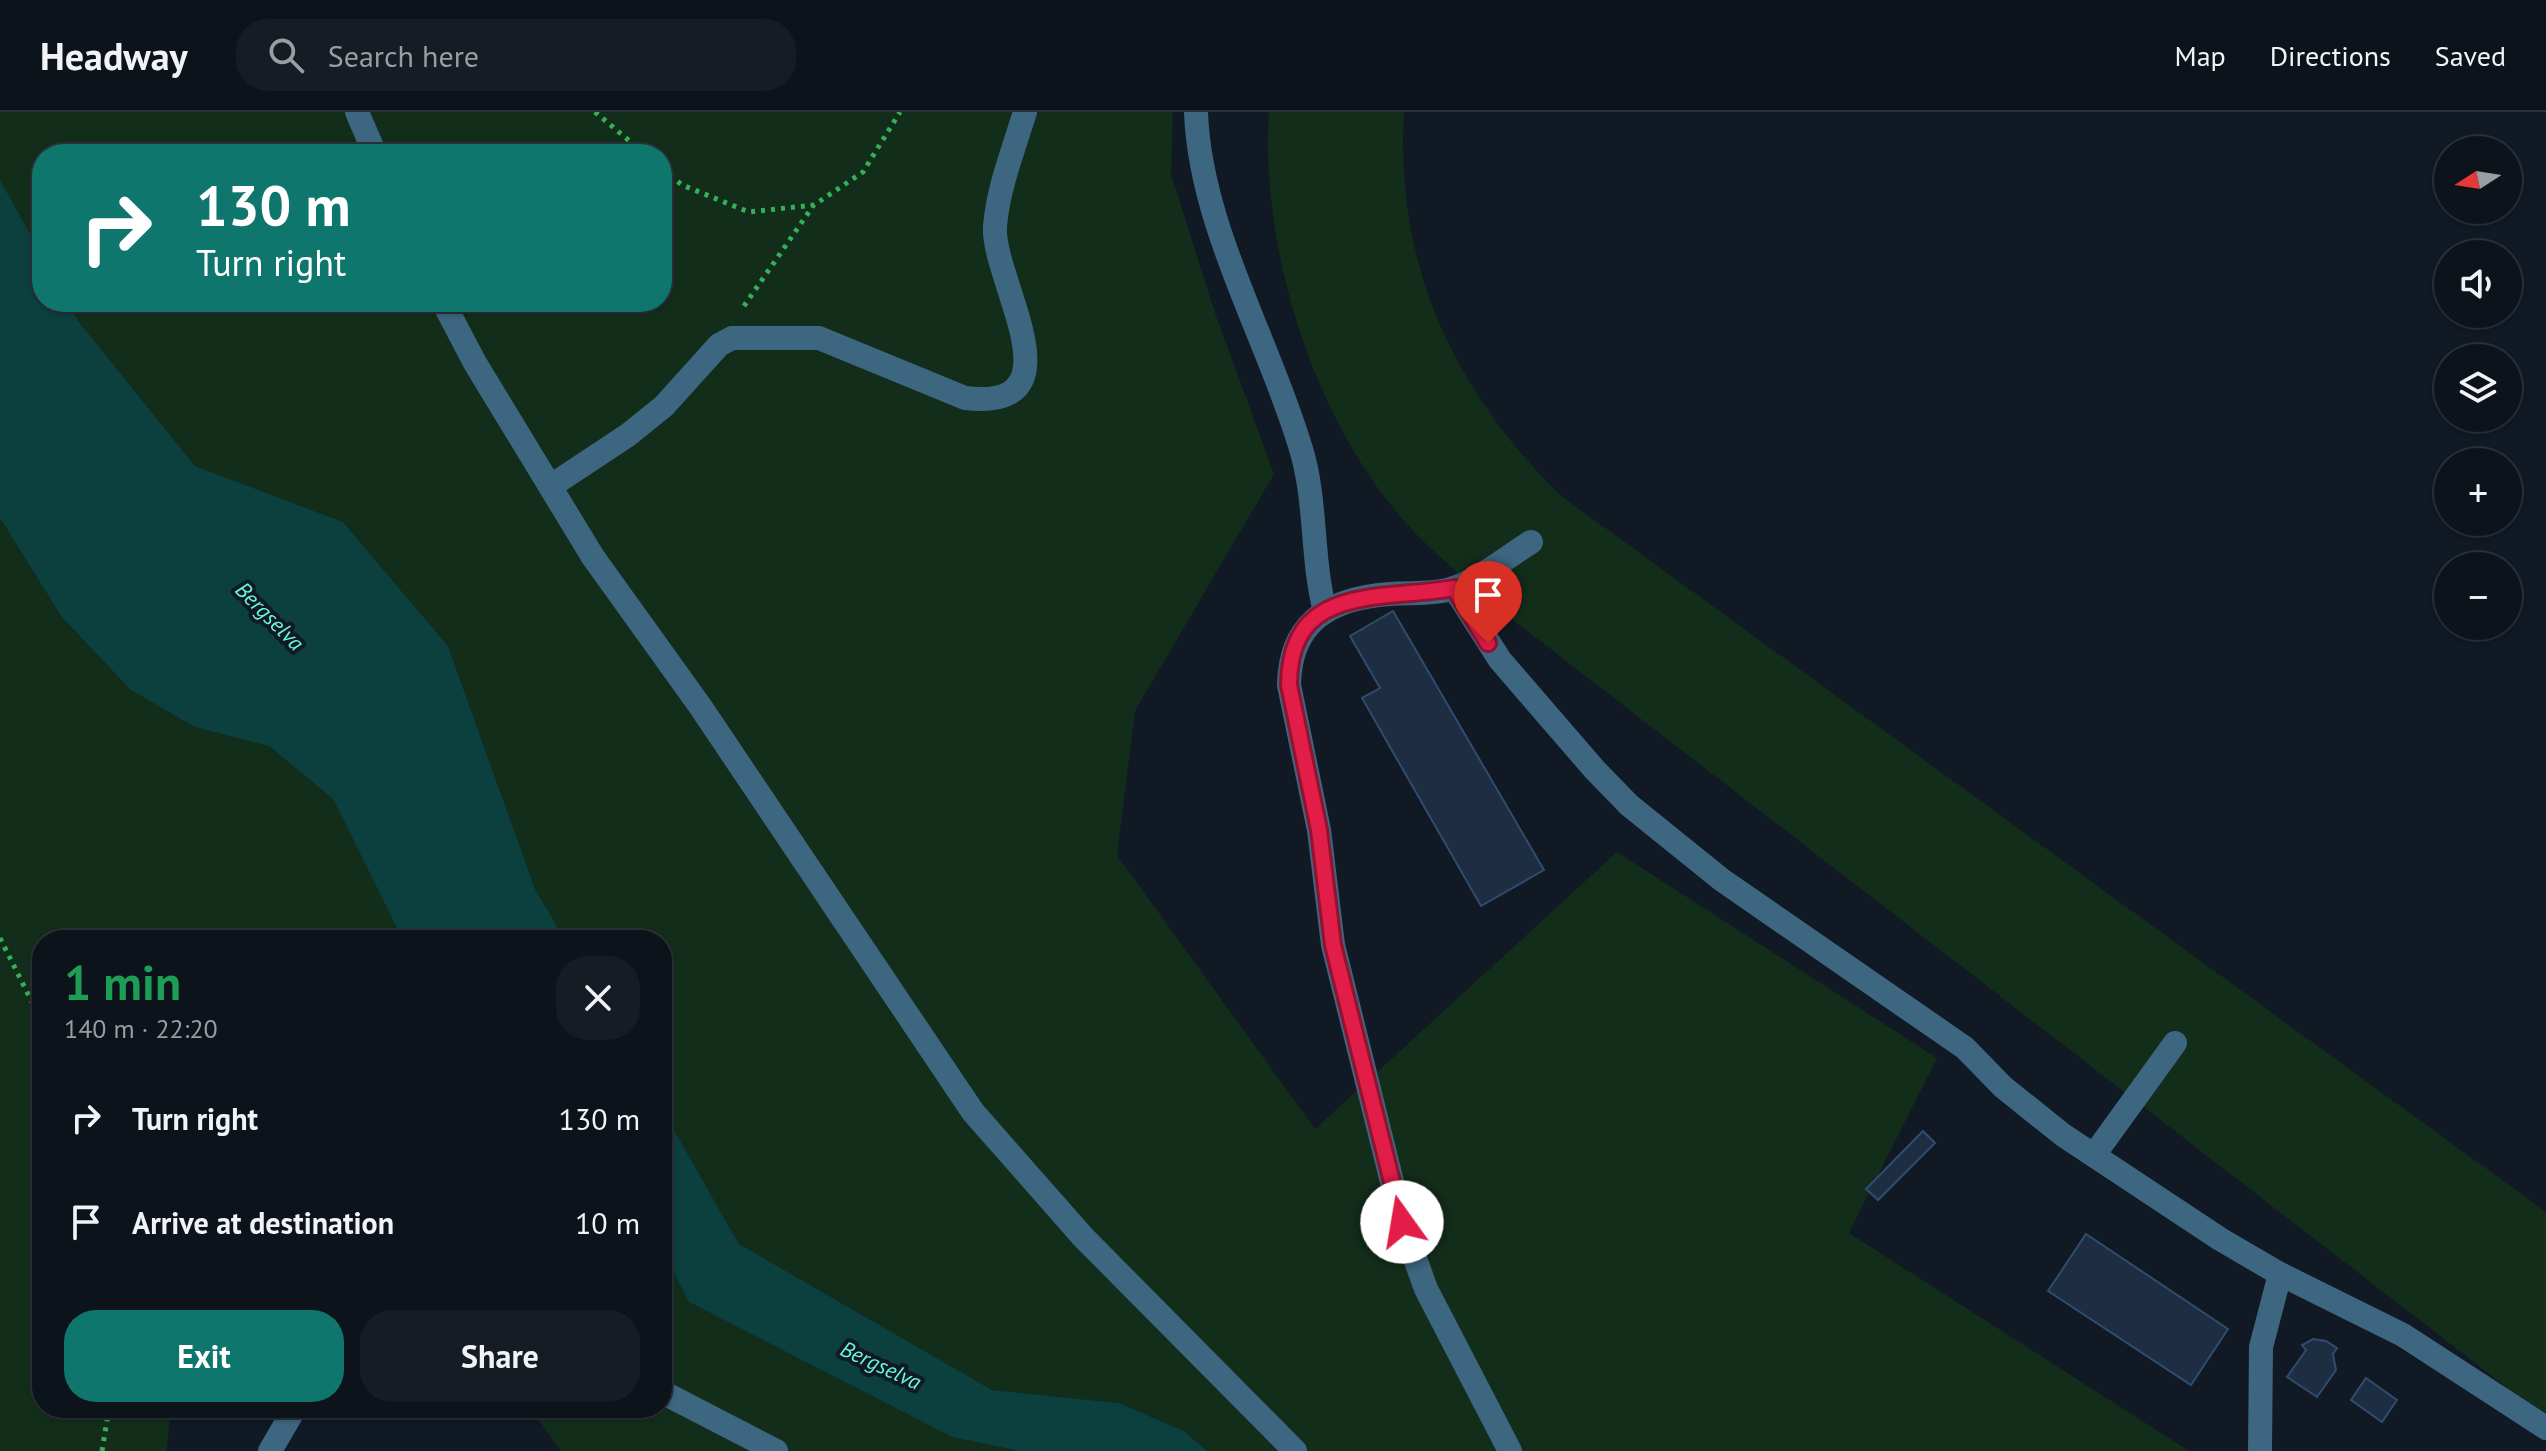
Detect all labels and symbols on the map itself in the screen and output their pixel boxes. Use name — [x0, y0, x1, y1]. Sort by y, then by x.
north arrow — [2434, 136, 2522, 224]
pin — [1454, 561, 1522, 643]
water label: Bergselva — [230, 576, 310, 656]
position arrow — [1360, 1180, 1444, 1264]
water label: Bergselva — [836, 1334, 926, 1396]

